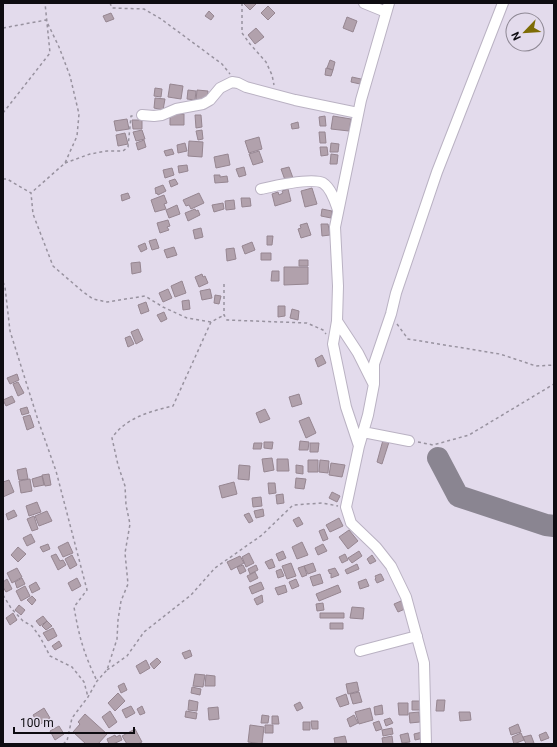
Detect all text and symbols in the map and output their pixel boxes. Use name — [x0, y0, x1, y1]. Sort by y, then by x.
north arrow — [505, 12, 545, 52]
text: N — [509, 30, 524, 42]
scale bar — [14, 709, 134, 735]
text: 100 m — [20, 716, 54, 730]

